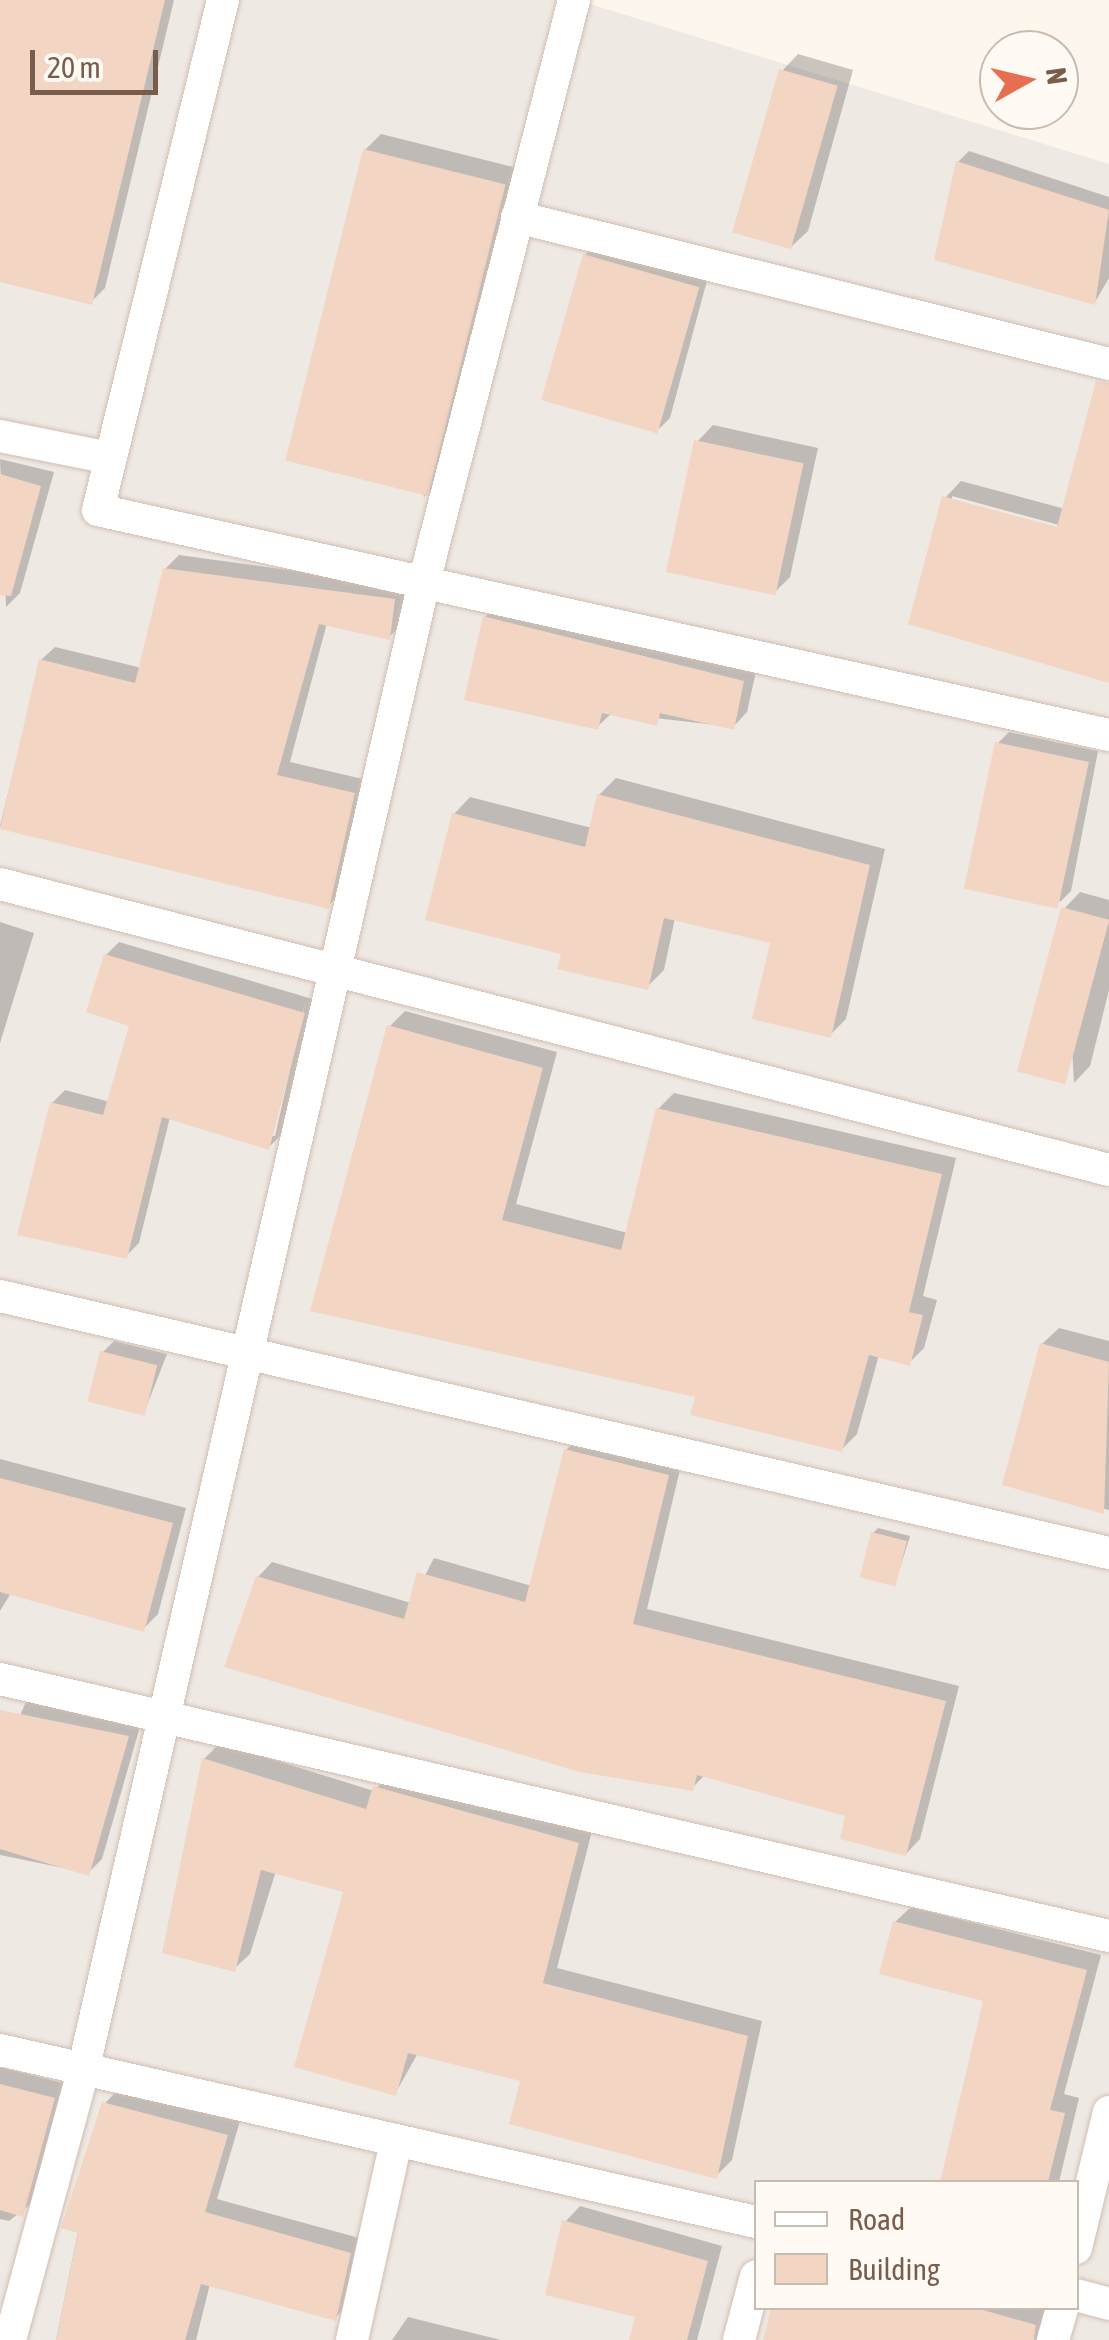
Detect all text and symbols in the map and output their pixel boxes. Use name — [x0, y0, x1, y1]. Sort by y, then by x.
scale bar — [35, 30, 162, 92]
north arrow — [979, 30, 1079, 130]
text: 20 m — [47, 50, 101, 84]
text: N — [1040, 66, 1074, 87]
legend — [754, 2180, 1079, 2310]
text: Road — [848, 2202, 905, 2236]
text: Building — [848, 2252, 940, 2286]

